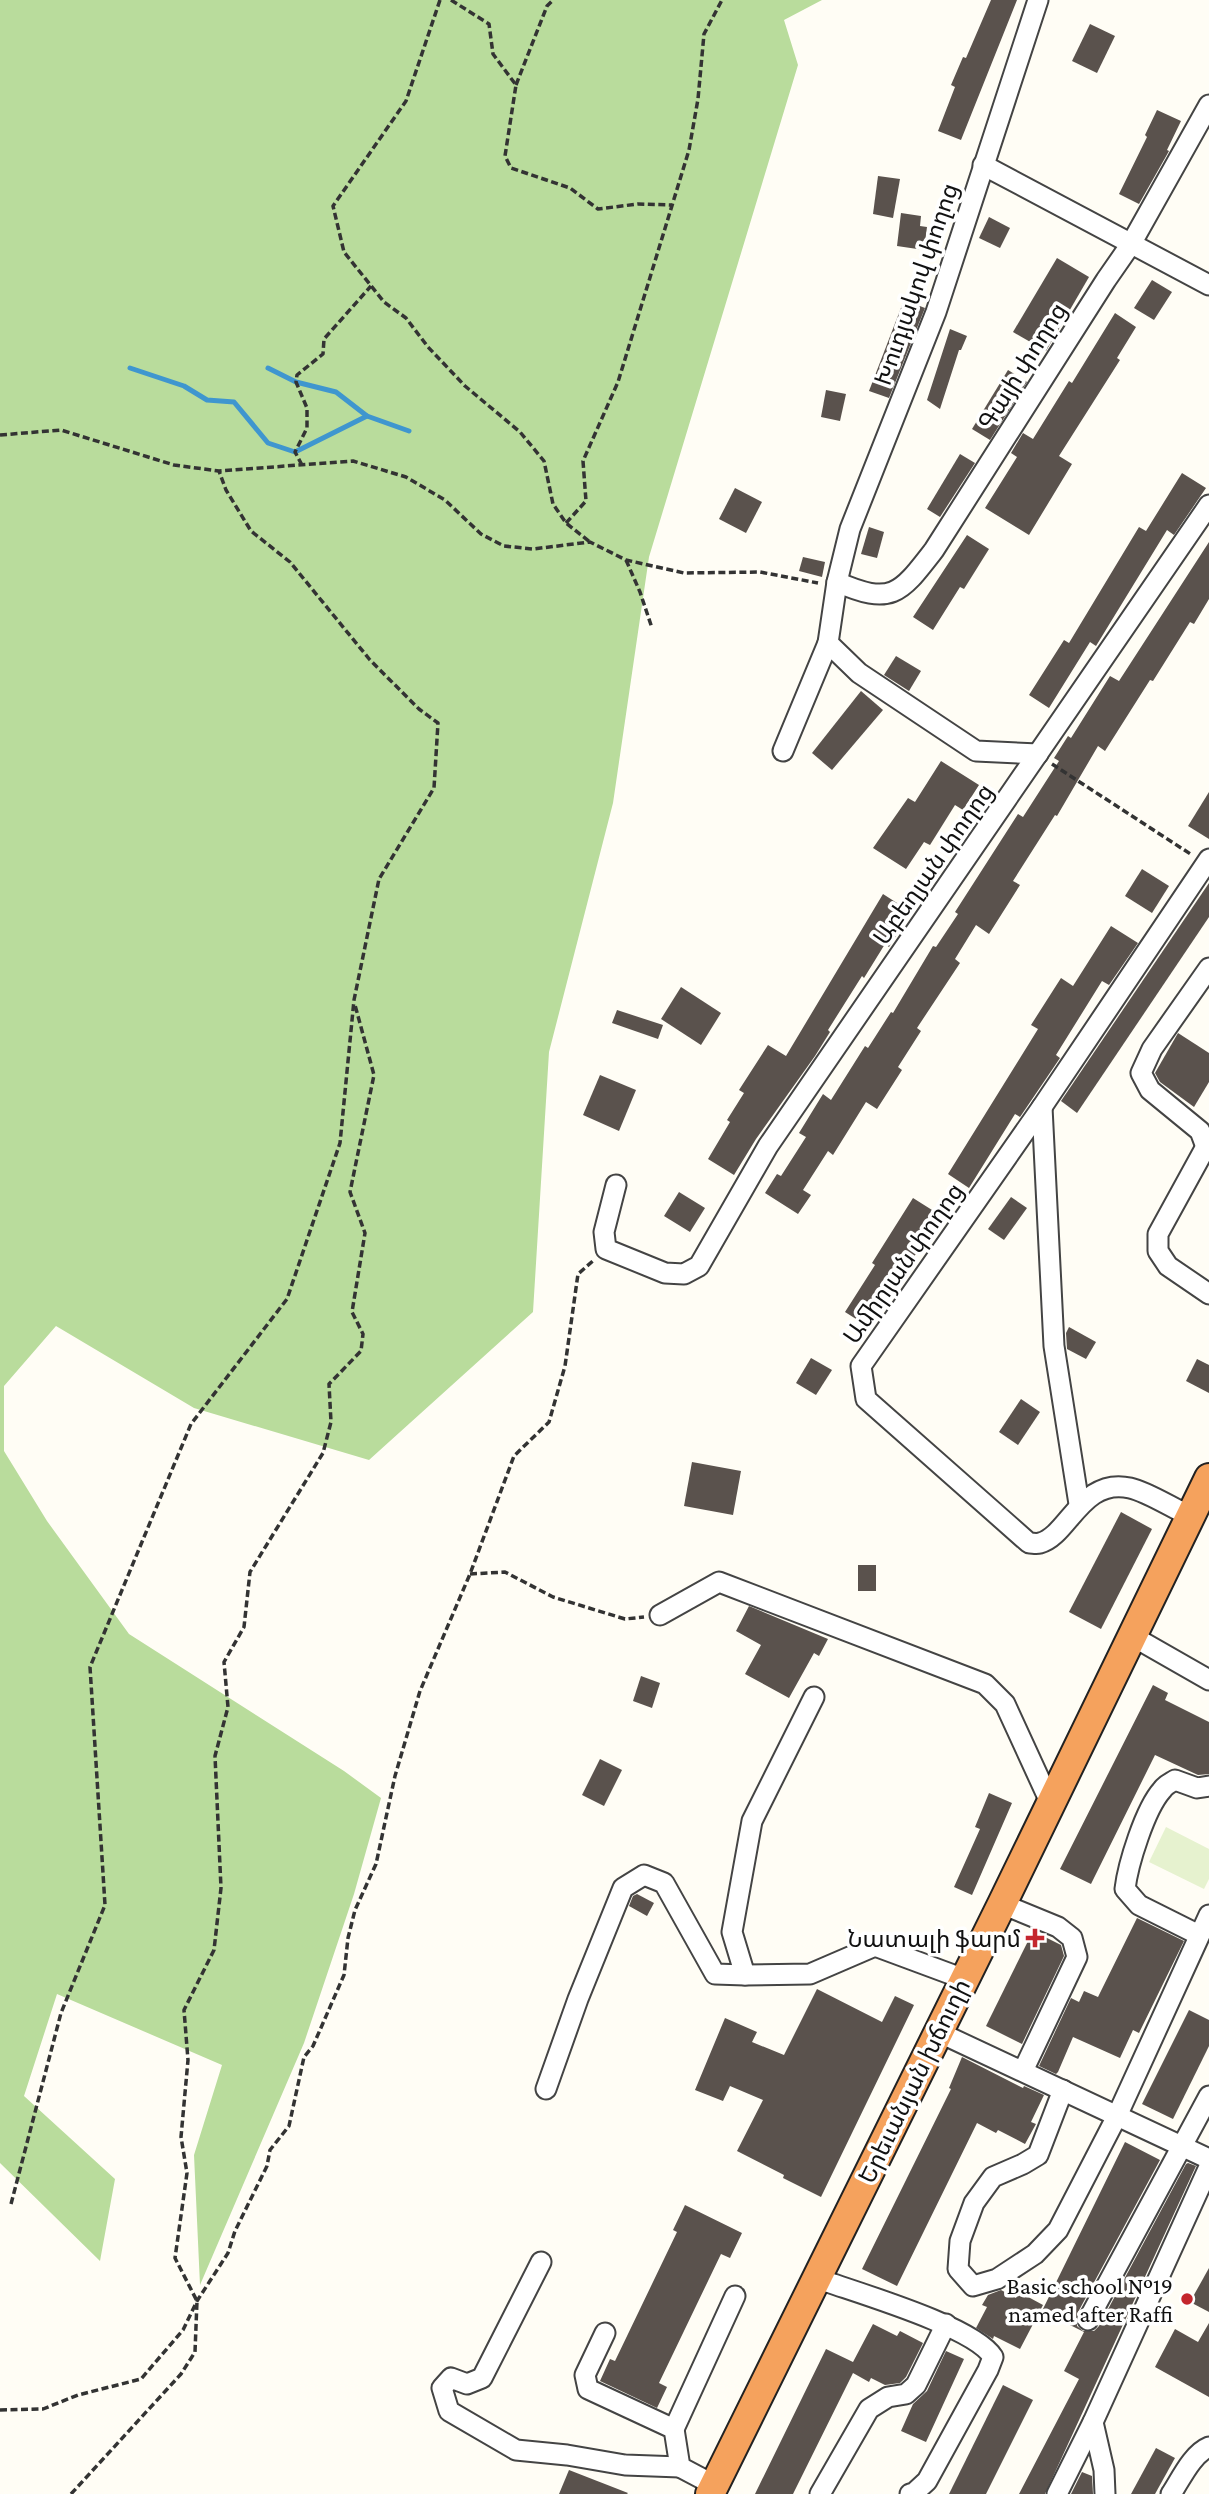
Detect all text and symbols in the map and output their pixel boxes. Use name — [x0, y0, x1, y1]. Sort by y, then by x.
street label: Խուդյակով փողոց — [869, 179, 964, 389]
street label: Գայի փողոց — [972, 298, 1073, 435]
street label: Աբեղյան փողոց — [867, 778, 999, 950]
street label: Ամիրյան փողոց — [837, 1177, 969, 1349]
place label: Նատալի ֆարմ — [847, 1925, 1021, 1953]
marker: Նատալի ֆարմ — [1027, 1930, 1043, 1946]
street label: Երեւանյան խճուղի — [853, 1975, 976, 2188]
place label: Basic school №19 named after Raffi — [1007, 2272, 1173, 2327]
marker: Basic school №19 named after Raffi — [1179, 2291, 1195, 2307]

